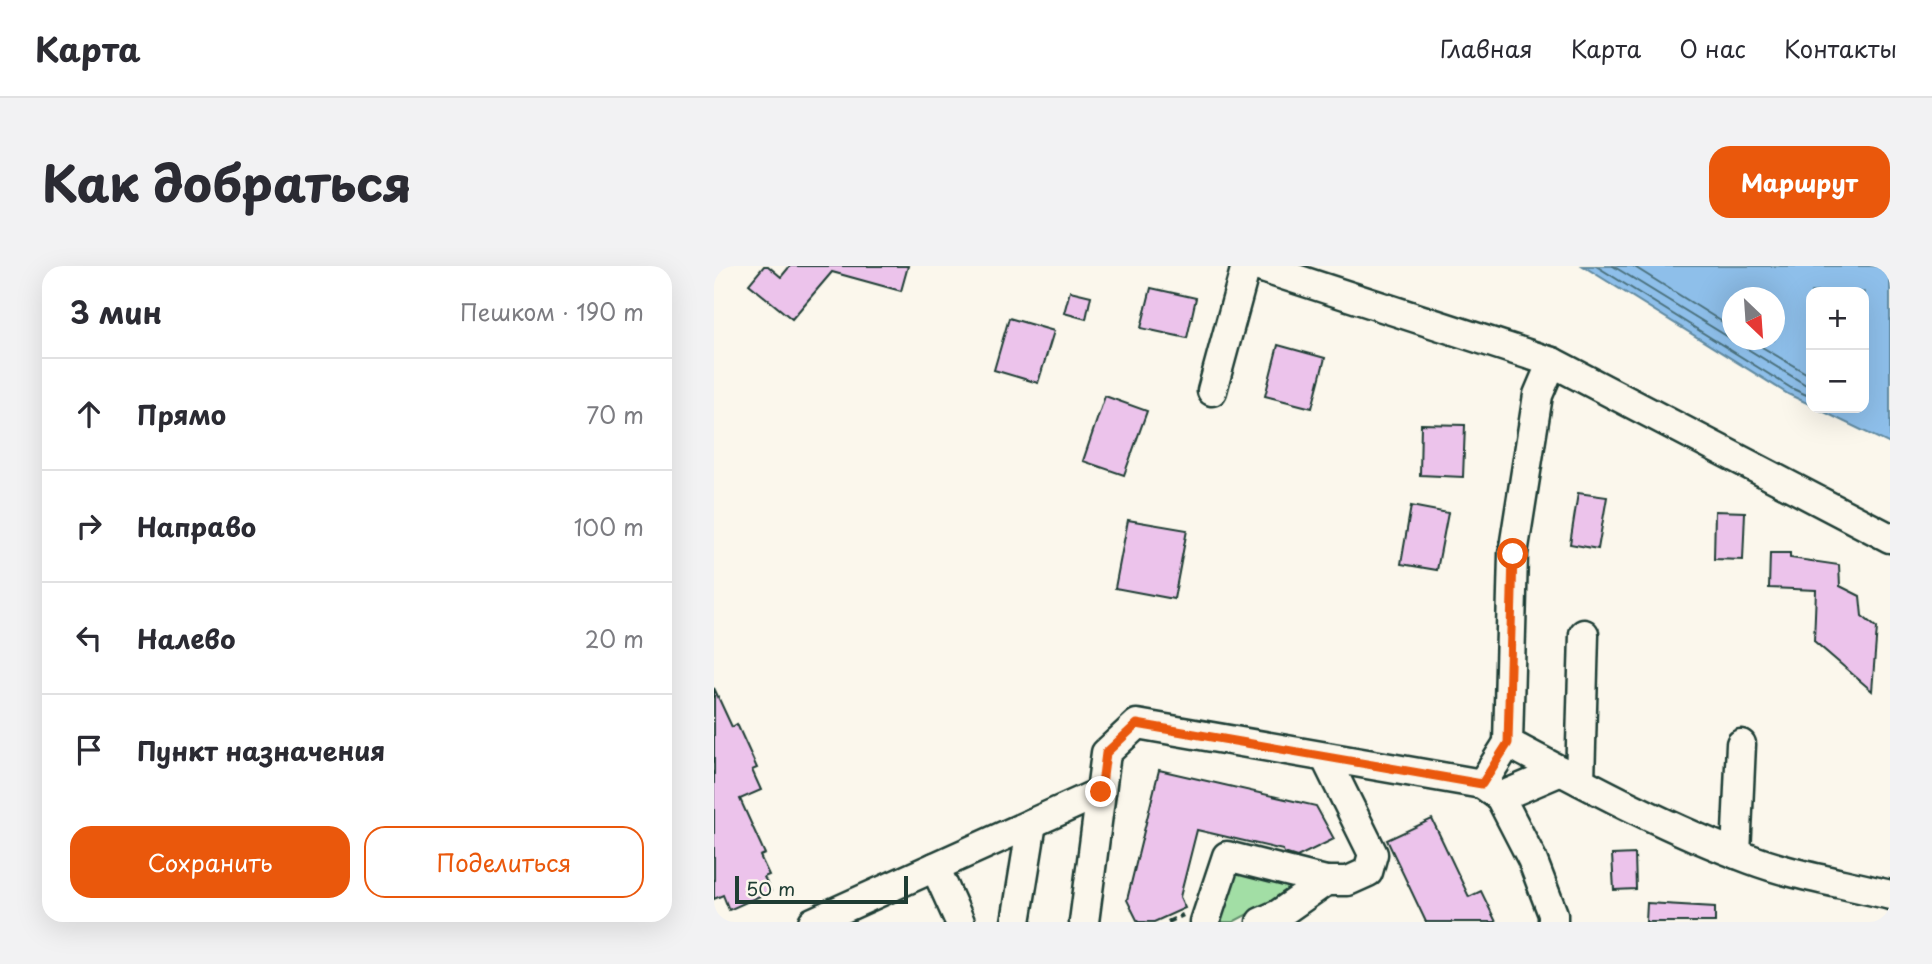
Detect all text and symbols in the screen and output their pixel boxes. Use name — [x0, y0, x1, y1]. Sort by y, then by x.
text: Карта — [35, 23, 141, 73]
text: Главная — [1440, 30, 1533, 66]
text: Карта — [1571, 30, 1641, 66]
text: О нас — [1679, 30, 1746, 66]
text: Контакты — [1784, 30, 1897, 66]
text: Как добраться — [42, 145, 412, 219]
button: Маршрут — [1709, 146, 1890, 218]
north arrow — [1722, 287, 1785, 350]
map controls — [1806, 287, 1869, 413]
button: + — [1806, 287, 1869, 350]
text: 3 мин — [70, 289, 162, 334]
text: Пешком · 190 m — [460, 294, 644, 329]
button: − — [1806, 350, 1869, 413]
icon: ahead — [70, 395, 108, 433]
text: Прямо — [137, 395, 226, 434]
text: 70 m — [586, 397, 644, 432]
icon: right — [70, 507, 108, 545]
text: Направо — [137, 507, 256, 546]
text: 100 m — [574, 509, 644, 544]
route start — [1497, 538, 1528, 569]
icon: left — [70, 619, 108, 657]
text: Налево — [137, 619, 235, 658]
text: 20 m — [585, 621, 644, 656]
icon: arrive — [70, 731, 108, 769]
text: Пункт назначения — [137, 731, 385, 770]
route end — [1085, 776, 1116, 807]
button: Сохранить — [70, 826, 350, 898]
button: Поделиться — [364, 826, 644, 898]
scale bar — [735, 873, 908, 905]
text: 50 m — [746, 874, 795, 902]

